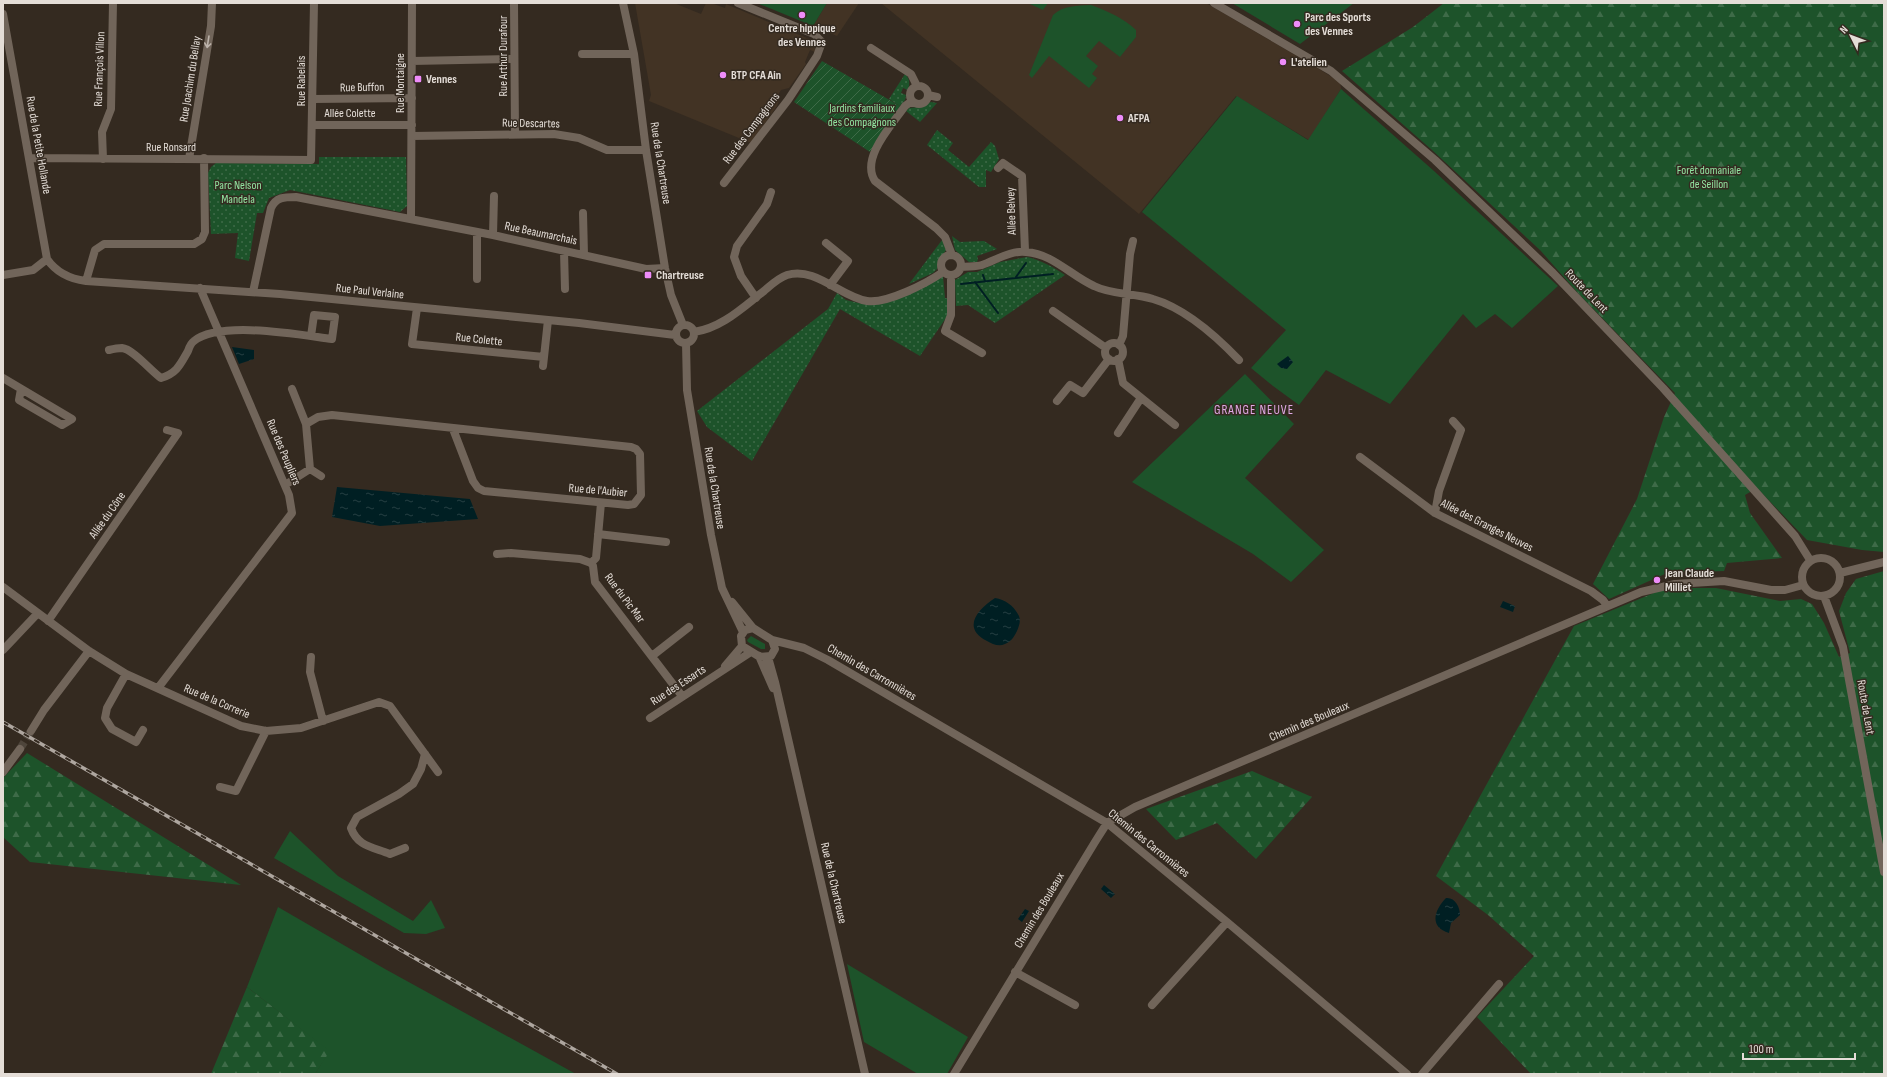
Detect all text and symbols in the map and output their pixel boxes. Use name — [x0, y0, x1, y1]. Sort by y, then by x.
marker: Centre hippique des Vennes — [797, 10, 807, 20]
place label: Parc des Sports des Vennes — [1305, 10, 1371, 39]
street label: Rue Arthur Durafour — [496, 15, 511, 96]
north arrow — [1831, 16, 1871, 56]
marker: Parc des Sports des Vennes — [1292, 19, 1302, 29]
place label: Centre hippique des Vennes — [768, 21, 836, 50]
text: N — [1837, 23, 1851, 36]
street label: Rue François Villon — [91, 31, 108, 107]
street label: Rue Joachim du Bellay — [176, 35, 205, 123]
one-way arrow — [204, 35, 212, 48]
street label: Rue Montaigne — [393, 53, 408, 113]
place label: L'atelien — [1291, 55, 1327, 70]
street label: Rue Rabelais — [294, 56, 309, 106]
marker: L'atelien — [1278, 57, 1288, 67]
place label: BTP CFA Ain — [731, 68, 781, 83]
marker: BTP CFA Ain — [718, 70, 728, 80]
place label: Vennes — [426, 72, 457, 87]
marker: Vennes — [413, 74, 423, 84]
street label: Rue Buffon — [340, 80, 384, 95]
street label: Rue des Compagnons — [720, 90, 783, 167]
street label: Rue de la Petite Hollande — [23, 95, 55, 195]
park label: Jardins familiaux des Compagnons — [828, 101, 896, 130]
street label: Allée Colette — [323, 106, 376, 121]
place label: AFPA — [1127, 111, 1150, 126]
marker: AFPA — [1115, 113, 1125, 123]
street label: Rue Descartes — [502, 115, 560, 132]
street label: Rue de la Chartreuse — [647, 121, 674, 205]
street label: Rue Ronsard — [146, 140, 196, 155]
park label: Forêt domaniale de Seillon — [1677, 163, 1741, 192]
park label: Parc Nelson Mandela — [214, 178, 262, 207]
street label: Allée Belvey — [1003, 187, 1020, 236]
street label: Rue Beaumarchais — [503, 218, 579, 248]
street label: Route de Lent — [1562, 266, 1612, 317]
place label: Chartreuse — [656, 268, 704, 283]
marker: Chartreuse — [643, 270, 653, 280]
street label: Rue Paul Verlaine — [335, 280, 405, 303]
street label: Rue Colette — [455, 330, 503, 349]
district label: GRANGE NEUVE — [1214, 402, 1294, 418]
street label: Rue des Peupliers — [263, 417, 304, 487]
street label: Rue de la Chartreuse — [701, 446, 728, 530]
street label: Rue de l'Aubier — [568, 480, 628, 501]
street label: Allée du Cône — [85, 489, 129, 542]
street label: Allée des Granges Neuves — [1437, 495, 1536, 555]
place label: Jean Claude Milliet — [1664, 566, 1714, 595]
street label: Rue du Pic Mar — [601, 570, 649, 627]
marker: Jean Claude Milliet — [1652, 575, 1662, 585]
street label: Chemin des Carronnières — [825, 641, 919, 704]
street label: Rue des Essarts — [648, 662, 709, 709]
street label: Route de Lent — [1853, 678, 1878, 736]
street label: Rue de la Correrie — [181, 681, 252, 722]
street label: Chemin des Bouleaux — [1267, 698, 1352, 745]
street label: Chemin des Carronnières — [1105, 806, 1192, 881]
street label: Rue de la Chartreuse — [817, 841, 850, 925]
street label: Chemin des Bouleaux — [1011, 869, 1068, 951]
scale bar — [1743, 1035, 1855, 1061]
text: 100 m — [1749, 1042, 1774, 1057]

